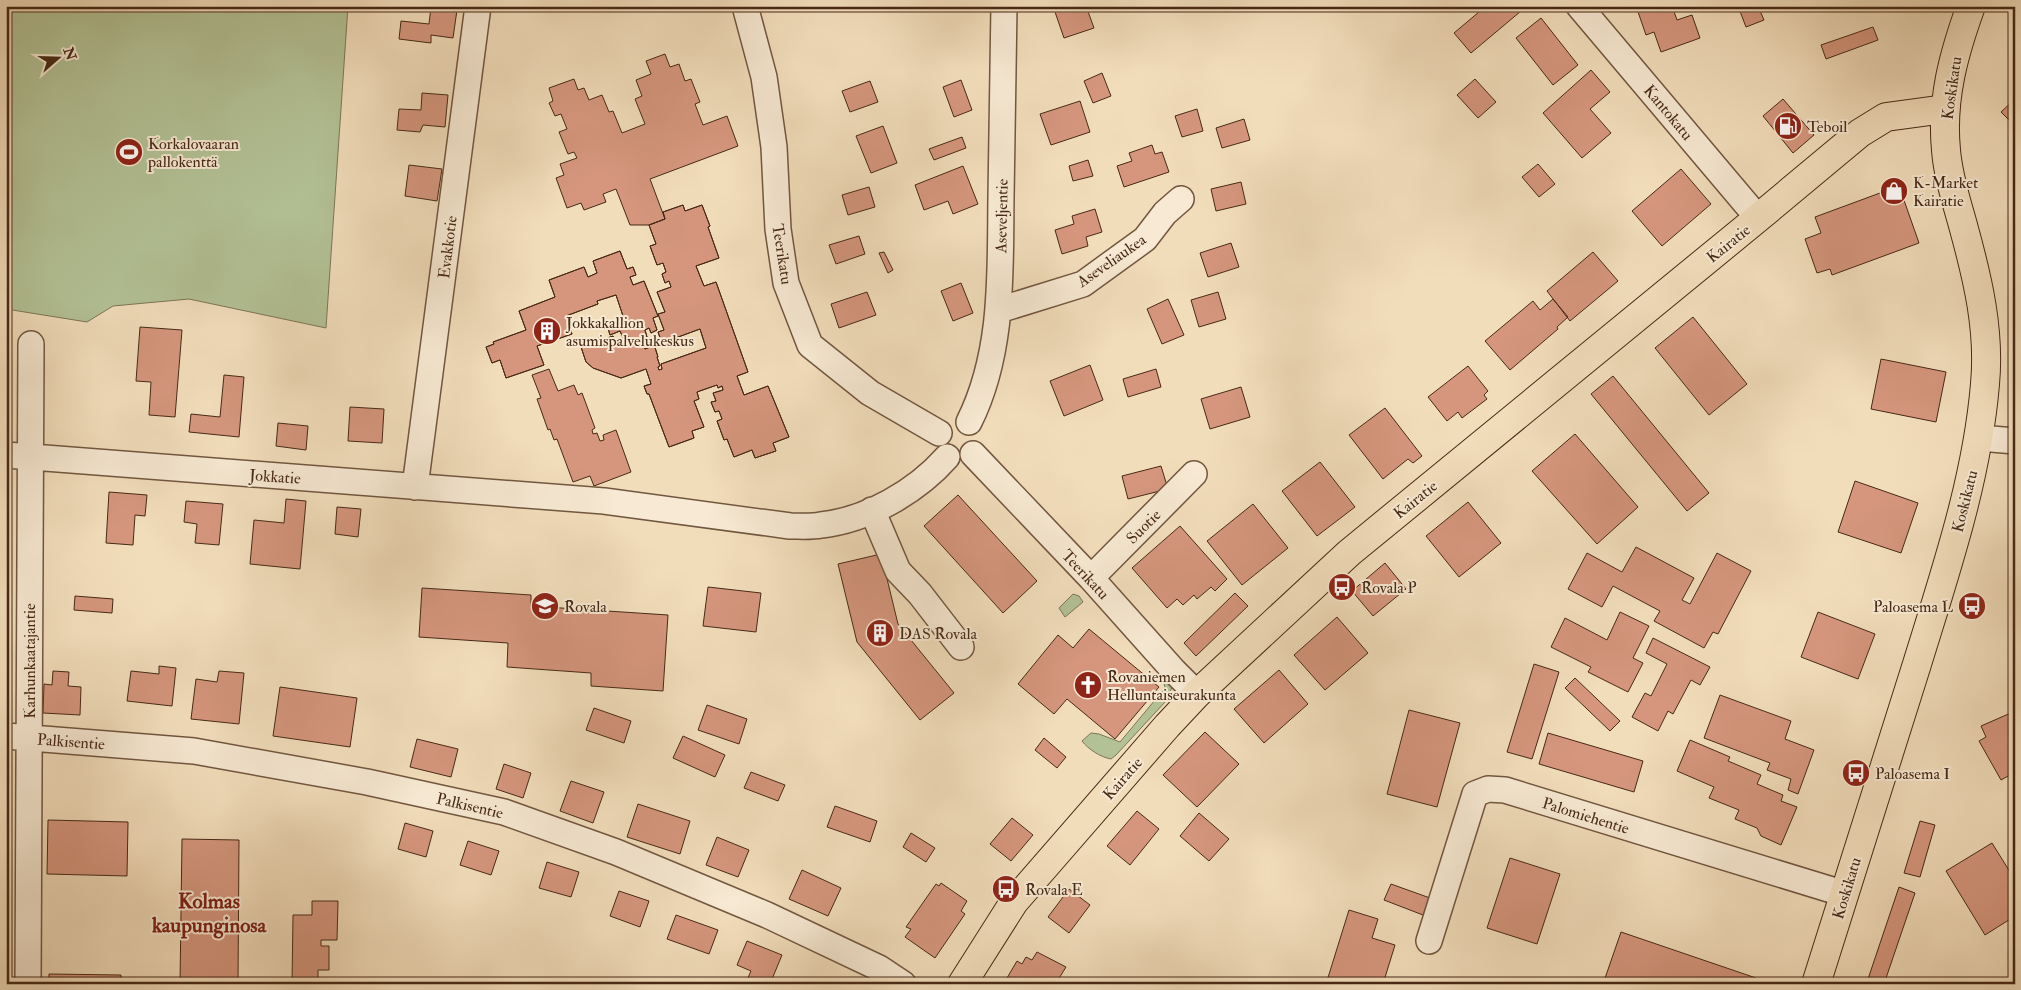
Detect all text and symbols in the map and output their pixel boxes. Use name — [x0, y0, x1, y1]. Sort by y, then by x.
north arrow — [32, 32, 82, 82]
text: N — [59, 44, 80, 63]
street label: Koskikatu — [1938, 55, 1966, 121]
street label: Kantokatu — [1639, 81, 1697, 144]
fuel station icon: Teboil — [1773, 111, 1803, 141]
place label: Teboil — [1807, 117, 1847, 137]
place label: Korkalovaaran pallokenttä — [147, 134, 239, 173]
sports icon: Korkalovaaran pallokenttä — [114, 137, 144, 167]
place label: K-Market Kairatie — [1913, 173, 1978, 211]
shop icon: K-Market Kairatie — [1879, 176, 1909, 206]
street label: Aseveljentie — [991, 178, 1013, 254]
street label: Evakkotie — [434, 214, 462, 280]
street label: Kairatie — [1703, 220, 1755, 267]
street label: Teerikatu — [767, 222, 797, 286]
street label: Aseveliaukea — [1072, 230, 1150, 292]
place label: Jokkakallion asumispalvelukeskus — [565, 313, 694, 352]
building icon: Jokkakallion asumispalvelukeskus — [532, 316, 562, 346]
street label: Jokkatie — [247, 465, 302, 490]
street label: Koskikatu — [1948, 468, 1982, 535]
street label: Kairatie — [1390, 476, 1442, 523]
street label: Suotie — [1122, 505, 1165, 548]
street label: Teerikatu — [1057, 546, 1113, 604]
bus stop icon: Rovala P — [1327, 572, 1357, 602]
place label: Rovala P — [1361, 578, 1417, 598]
school or university icon: Rovala — [530, 591, 560, 621]
bus stop icon: Paloasema L — [1957, 591, 1987, 621]
place label: Rovala — [564, 597, 607, 617]
place label: Paloasema L — [1873, 597, 1953, 617]
street label: Karhunkaatajantie — [20, 603, 40, 719]
building icon: DAS Rovala — [865, 618, 895, 648]
place label: DAS Rovala — [899, 624, 978, 644]
place label: Rovaniemen Helluntaiseurakunta — [1107, 667, 1236, 705]
church icon: Rovaniemen Helluntaiseurakunta — [1073, 670, 1103, 700]
street label: Palkisentie — [36, 730, 106, 754]
street label: Kairatie — [1099, 753, 1147, 804]
bus stop icon: Paloasema I — [1841, 758, 1871, 788]
place label: Paloasema I — [1875, 764, 1950, 784]
street label: Palkisentie — [434, 789, 505, 823]
street label: Palomiehentie — [1540, 793, 1632, 839]
street label: Koskikatu — [1828, 855, 1866, 922]
bus stop icon: Rovala E — [991, 874, 1021, 904]
place label: Rovala E — [1025, 880, 1083, 900]
district label: Kolmas kaupunginosa — [151, 888, 267, 939]

